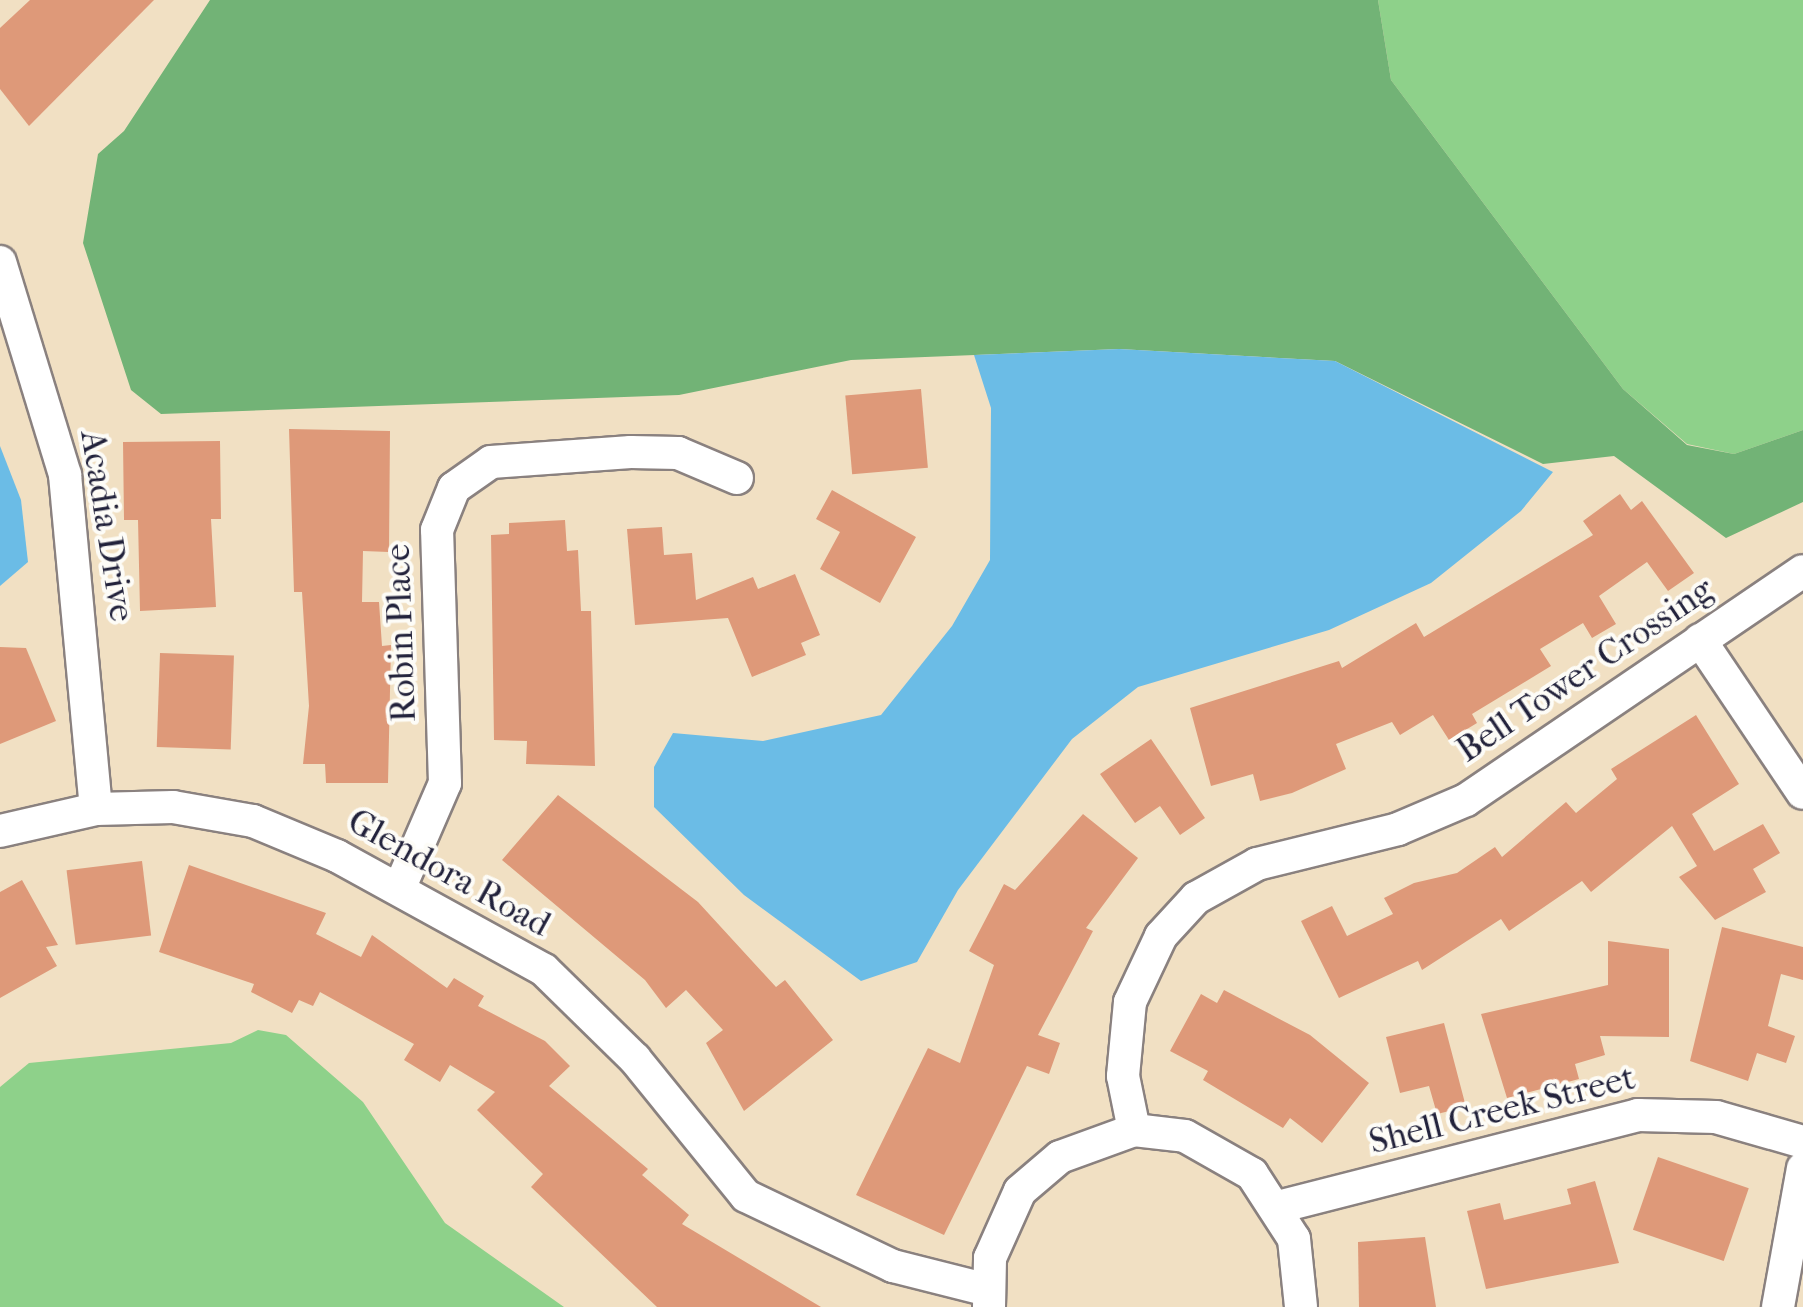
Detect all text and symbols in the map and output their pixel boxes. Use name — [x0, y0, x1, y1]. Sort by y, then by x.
street label: Acadia Drive — [71, 427, 143, 625]
street label: Robin Place — [377, 543, 425, 723]
street label: Bell Tower Crossing — [1449, 569, 1721, 771]
street label: Glendora Road — [341, 800, 557, 946]
street label: Shell Creek Street — [1365, 1057, 1639, 1163]

